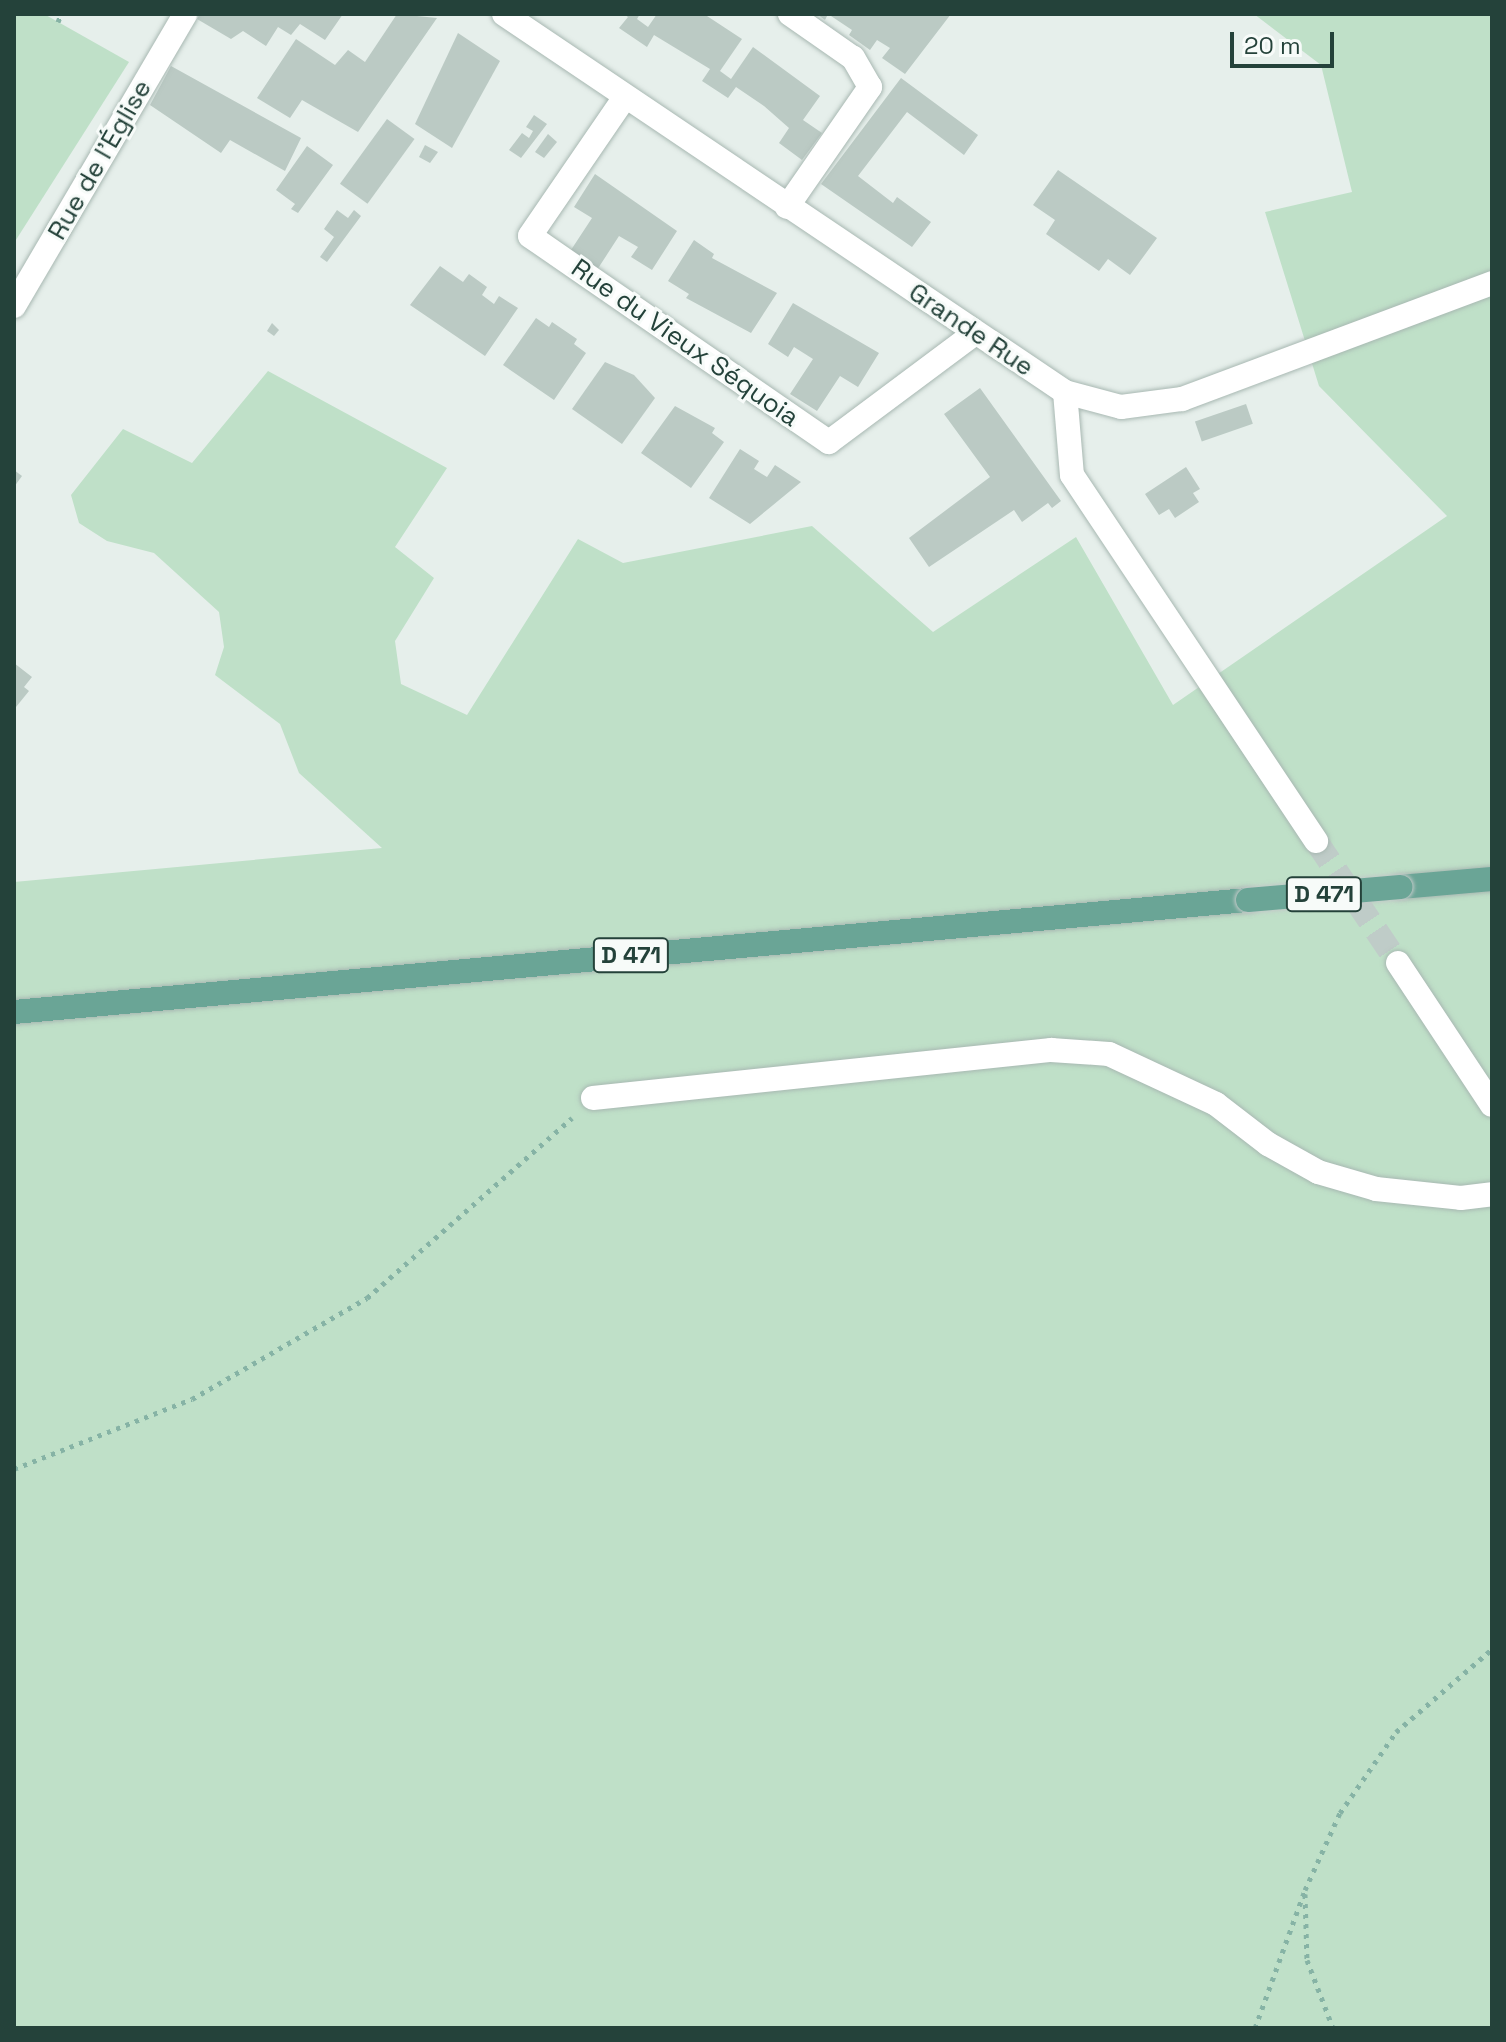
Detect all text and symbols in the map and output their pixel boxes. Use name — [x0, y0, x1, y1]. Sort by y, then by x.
scale bar — [1234, 16, 1338, 66]
text: 20 m — [1244, 30, 1301, 61]
street label: Rue de l'Église — [42, 75, 158, 245]
street label: Rue du Vieux Séquoia — [565, 253, 805, 433]
street label: Grande Rue — [903, 277, 1039, 383]
road number: D 471 — [1284, 874, 1364, 914]
road number: D 471 — [591, 935, 671, 975]

